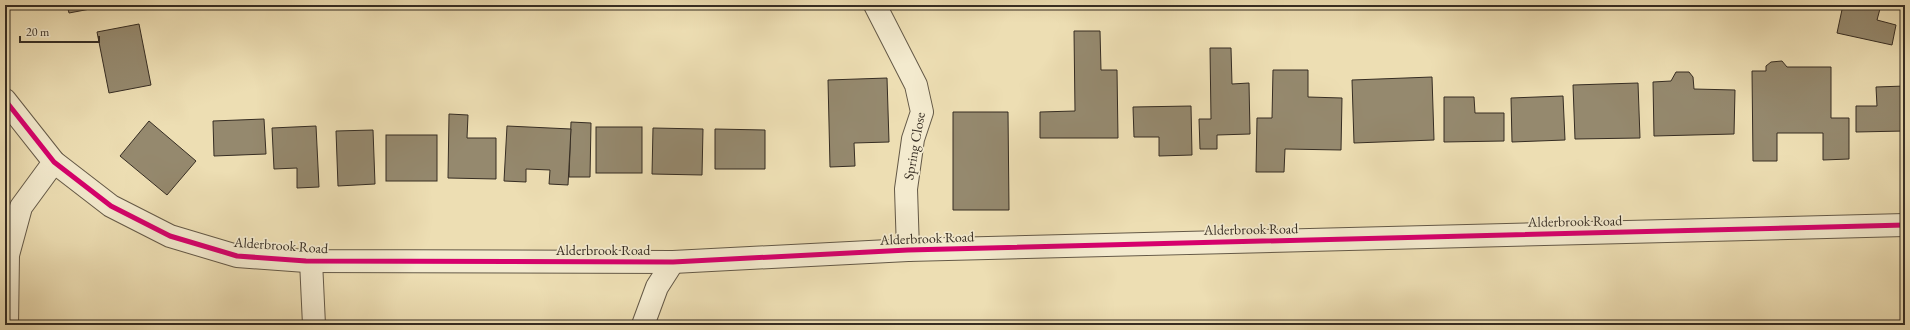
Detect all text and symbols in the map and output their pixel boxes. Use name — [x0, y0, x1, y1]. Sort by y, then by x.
scale bar — [20, 18, 99, 44]
text: 20 m — [26, 24, 50, 40]
street label: Spring Close — [899, 110, 929, 181]
street label: Alderbrook Road — [1527, 211, 1623, 231]
street label: Alderbrook Road — [1203, 219, 1299, 239]
street label: Alderbrook Road — [878, 227, 975, 249]
street label: Alderbrook Road — [232, 233, 330, 257]
street label: Alderbrook Road — [555, 241, 651, 259]

